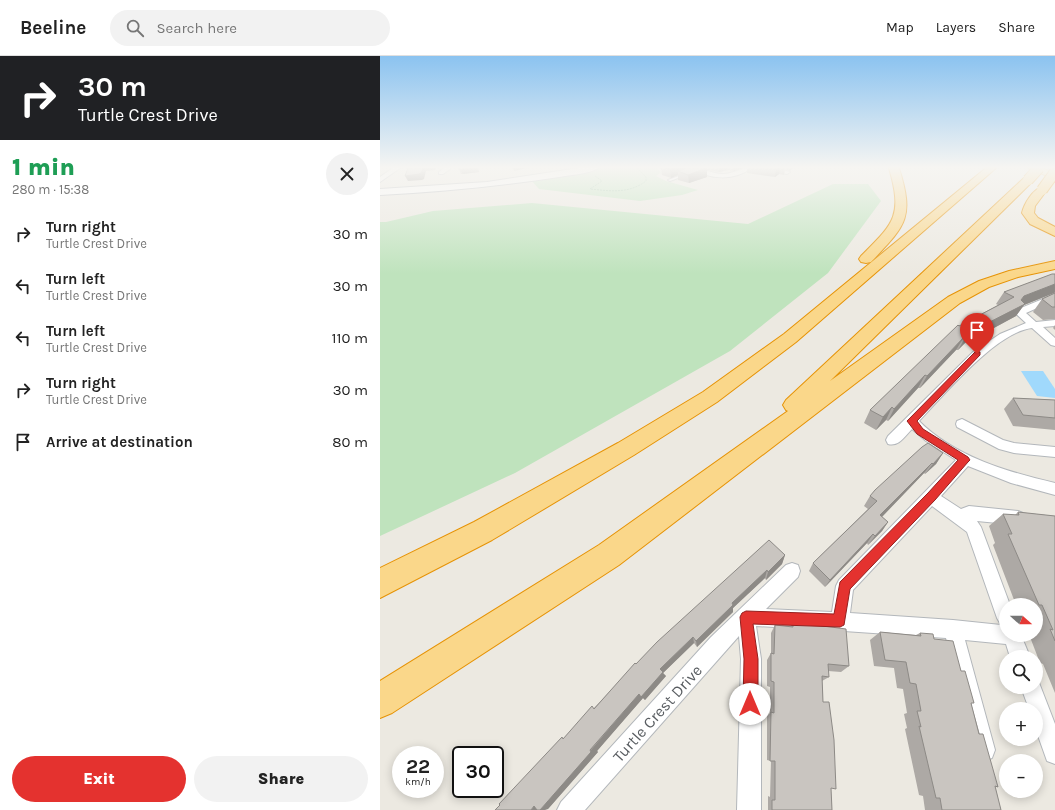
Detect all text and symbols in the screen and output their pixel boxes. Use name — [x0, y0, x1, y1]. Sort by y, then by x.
search box — [110, 10, 390, 46]
text: Beeline — [20, 17, 86, 39]
icon: search — [124, 17, 146, 39]
text: Search here — [156, 19, 237, 37]
text: Map — [886, 19, 914, 36]
text: Layers — [936, 19, 976, 36]
text: Share — [998, 19, 1035, 36]
text: 30 m — [78, 70, 147, 103]
icon: right — [12, 72, 64, 124]
text: Turtle Crest Drive — [78, 104, 218, 126]
text: 1 min — [12, 153, 75, 181]
button: close — [326, 153, 368, 195]
text: 280 m · 15:38 — [12, 182, 89, 197]
text: Turn right — [46, 218, 116, 236]
icon: right — [12, 223, 34, 245]
text: 30 m — [333, 225, 368, 243]
text: Turtle Crest Drive — [46, 236, 147, 251]
text: Turn left — [46, 270, 105, 288]
icon: left — [12, 275, 34, 297]
text: 30 m — [333, 277, 368, 295]
text: Turtle Crest Drive — [46, 288, 147, 303]
pin — [960, 313, 994, 354]
icon: arrive — [966, 319, 988, 341]
text: Turn left — [46, 322, 105, 340]
icon: left — [12, 327, 34, 349]
text: 110 m — [332, 329, 368, 347]
text: Turtle Crest Drive — [46, 340, 147, 355]
text: Turn right — [46, 374, 116, 392]
icon: right — [12, 379, 34, 401]
text: 30 m — [333, 381, 368, 399]
text: Turtle Crest Drive — [46, 392, 147, 407]
icon: arrive — [12, 431, 34, 453]
text: Arrive at destination — [46, 433, 193, 451]
text: 80 m — [332, 433, 368, 451]
north arrow — [999, 598, 1043, 642]
map controls — [999, 598, 1043, 798]
button: search — [999, 650, 1043, 694]
street label: Turtle Crest Drive — [609, 661, 706, 766]
position arrow — [729, 683, 771, 725]
button: + — [999, 702, 1043, 746]
speed limit sign: 30 — [452, 746, 504, 798]
button: − — [999, 754, 1043, 798]
text: 22 — [406, 755, 430, 778]
button: Exit — [12, 756, 186, 802]
button: Share — [194, 756, 368, 802]
text: km/h — [405, 776, 431, 788]

